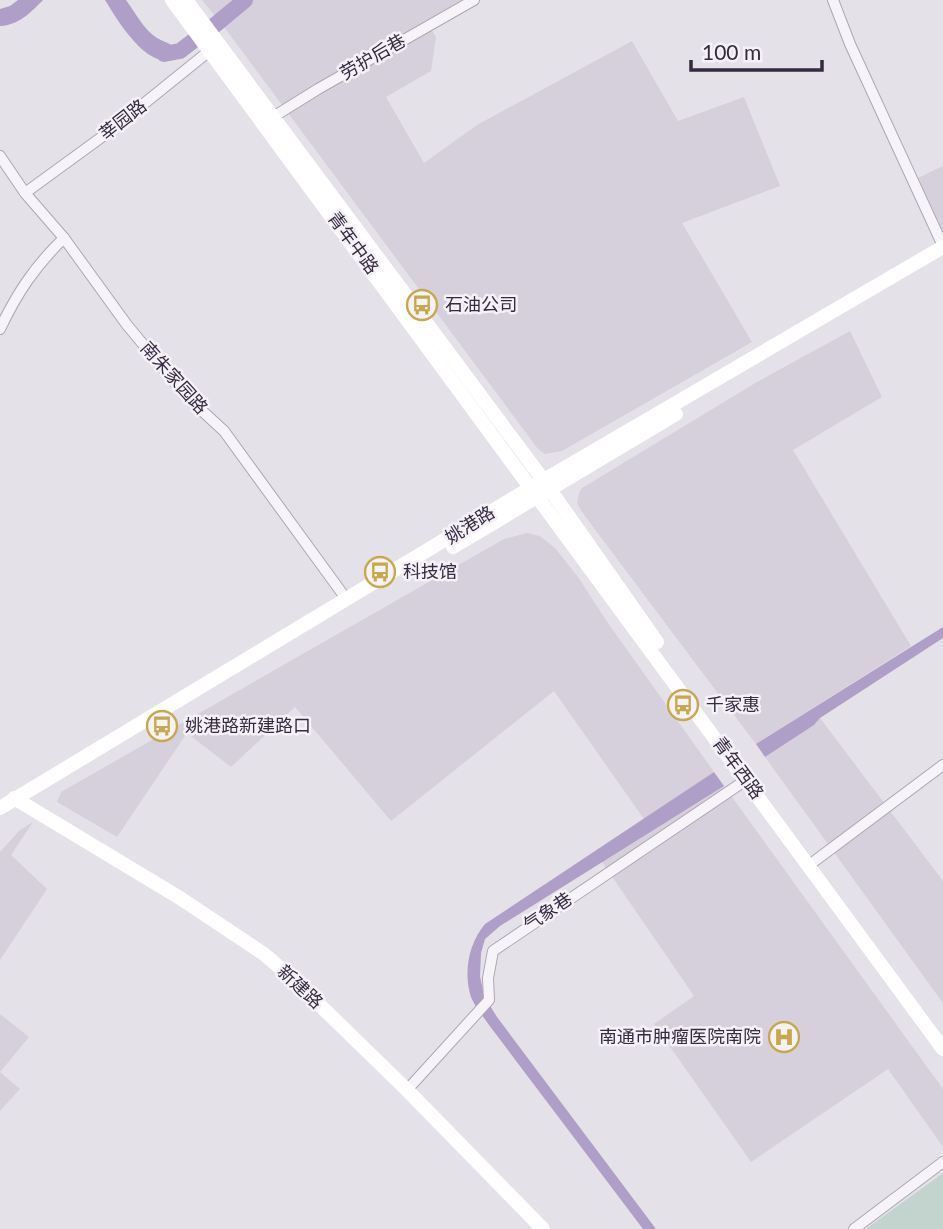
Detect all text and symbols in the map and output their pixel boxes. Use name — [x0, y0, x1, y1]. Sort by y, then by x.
scale bar — [691, 28, 822, 72]
street label: 劳护后巷 — [336, 29, 409, 84]
text: 100 m — [702, 39, 761, 64]
street label: 莘园路 — [94, 94, 150, 145]
street label: 青年中路 — [324, 207, 384, 278]
bus stop icon: 石油公司 — [405, 288, 439, 322]
place label: 石油公司 — [445, 293, 517, 315]
street label: 南朱家园路 — [136, 337, 213, 418]
street label: 姚港路 — [441, 501, 498, 548]
bus stop icon: 科技馆 — [363, 555, 397, 589]
place label: 科技馆 — [403, 560, 457, 582]
bus stop icon: 千家惠 — [666, 688, 700, 722]
place label: 千家惠 — [706, 693, 760, 715]
bus stop icon: 姚港路新建路口 — [145, 709, 179, 743]
place label: 姚港路新建路口 — [185, 714, 311, 736]
street label: 青年西路 — [709, 732, 769, 803]
street label: 气象巷 — [519, 887, 576, 935]
street label: 新建路 — [273, 960, 328, 1013]
hospital icon: 南通市肿瘤医院南院 — [767, 1020, 801, 1054]
place label: 南通市肿瘤医院南院 — [599, 1025, 761, 1047]

